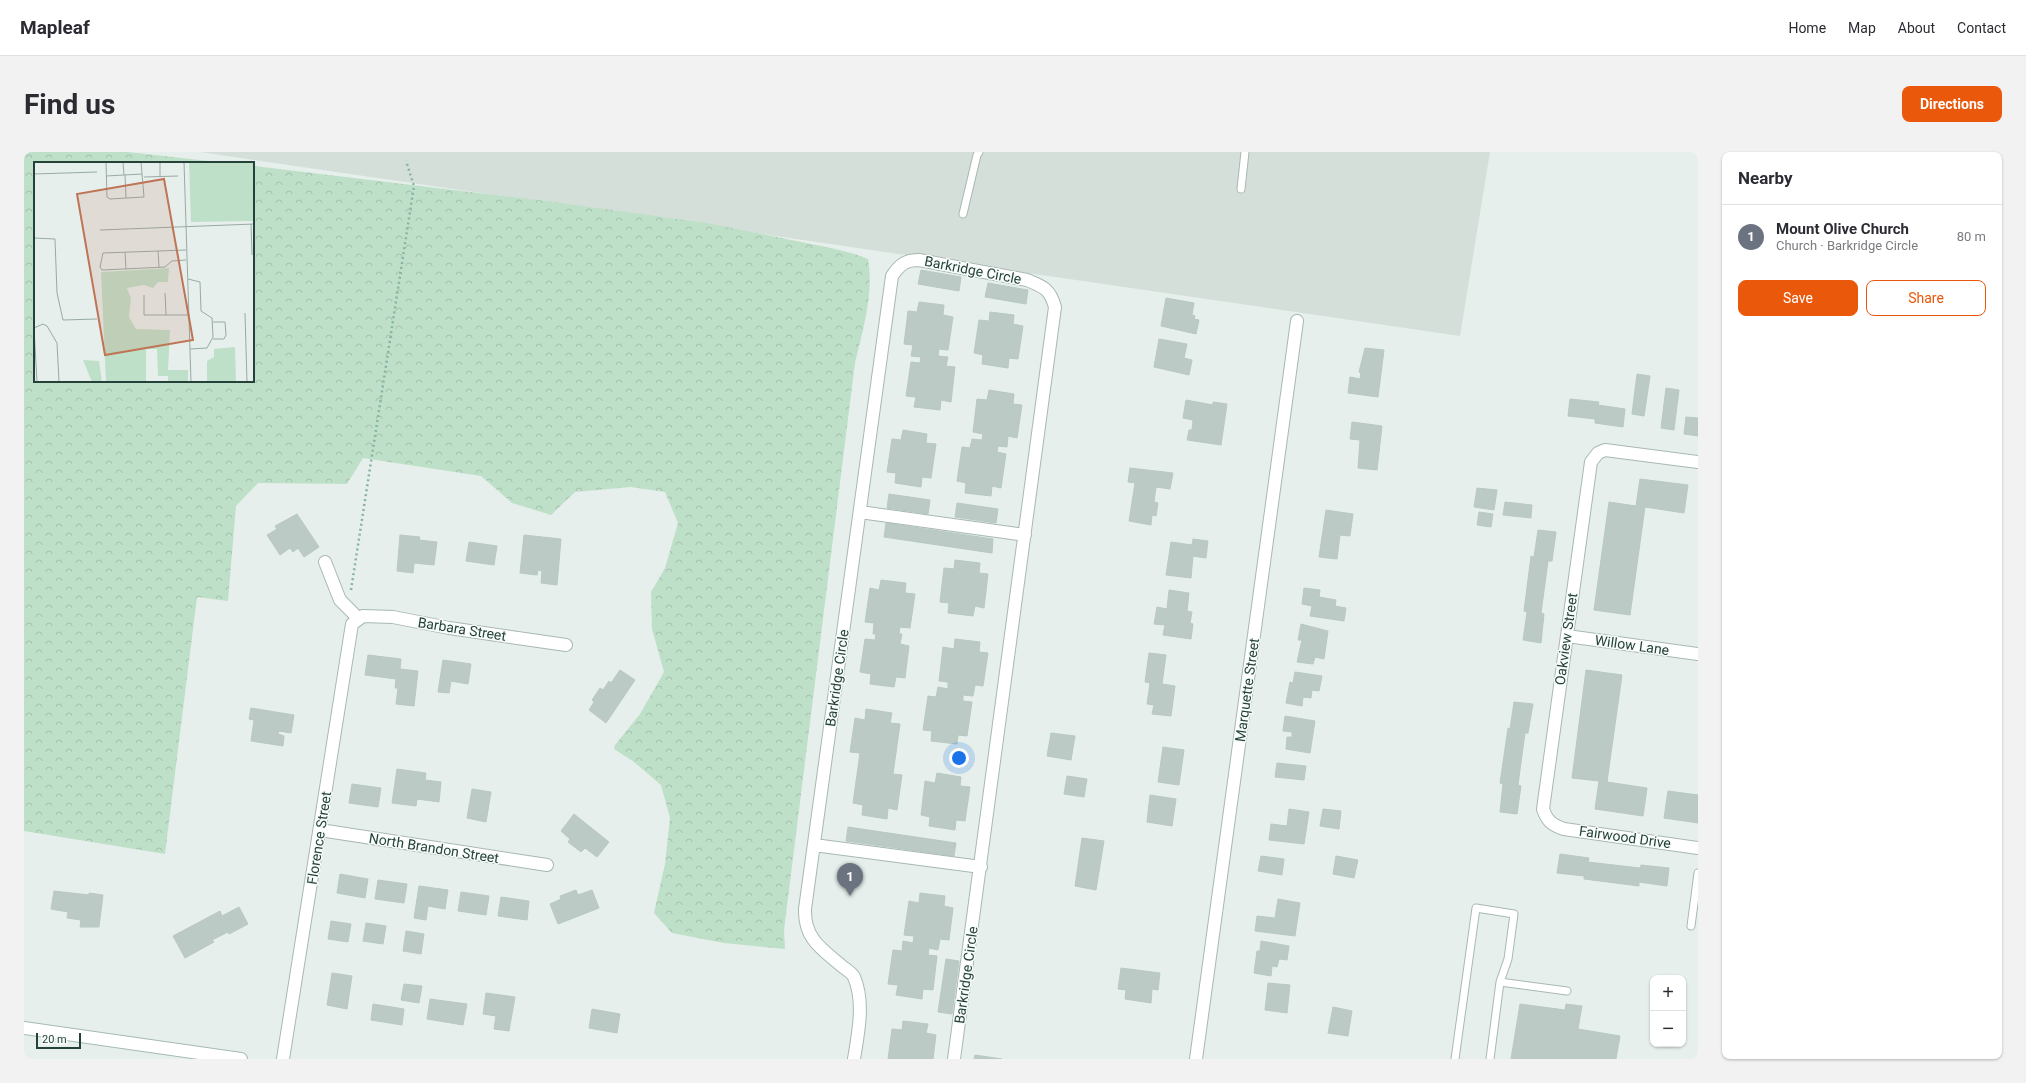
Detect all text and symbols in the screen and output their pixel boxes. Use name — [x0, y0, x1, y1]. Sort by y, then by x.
text: Mapleaf — [20, 16, 90, 39]
text: Home — [1788, 20, 1826, 36]
text: Map — [1848, 20, 1876, 36]
text: About — [1898, 20, 1935, 36]
text: Contact — [1957, 20, 2006, 36]
button: Directions — [1902, 86, 2002, 122]
text: Find us — [24, 88, 115, 121]
inset map — [34, 162, 254, 382]
text: Nearby — [1738, 168, 1793, 188]
text: Mount Olive Church — [1776, 220, 1909, 238]
text: 1 — [1747, 229, 1755, 244]
text: 80 m — [1957, 229, 1986, 244]
text: Church · Barkridge Circle — [1776, 238, 1918, 253]
street label: Barkridge Circle — [923, 253, 1023, 287]
button: Save — [1738, 280, 1858, 316]
button: Share — [1866, 280, 1986, 316]
street label: Oakview Street — [1552, 591, 1580, 686]
street label: Barbara Street — [417, 614, 508, 644]
street label: Barkridge Circle — [822, 628, 852, 728]
street label: Willow Lane — [1594, 632, 1670, 658]
street label: Marquette Street — [1232, 637, 1262, 743]
your location — [949, 748, 969, 768]
street label: Florence Street — [304, 790, 334, 886]
street label: Fairwood Drive — [1578, 823, 1672, 851]
street label: North Brandon Street — [368, 830, 501, 866]
pin: 1 — [837, 863, 863, 896]
street label: Barkridge Circle — [951, 925, 981, 1025]
map controls — [1650, 975, 1686, 1047]
button: + — [1650, 975, 1686, 1011]
button: − — [1650, 1011, 1686, 1047]
scale bar — [36, 1031, 81, 1050]
text: 20 m — [42, 1033, 67, 1046]

